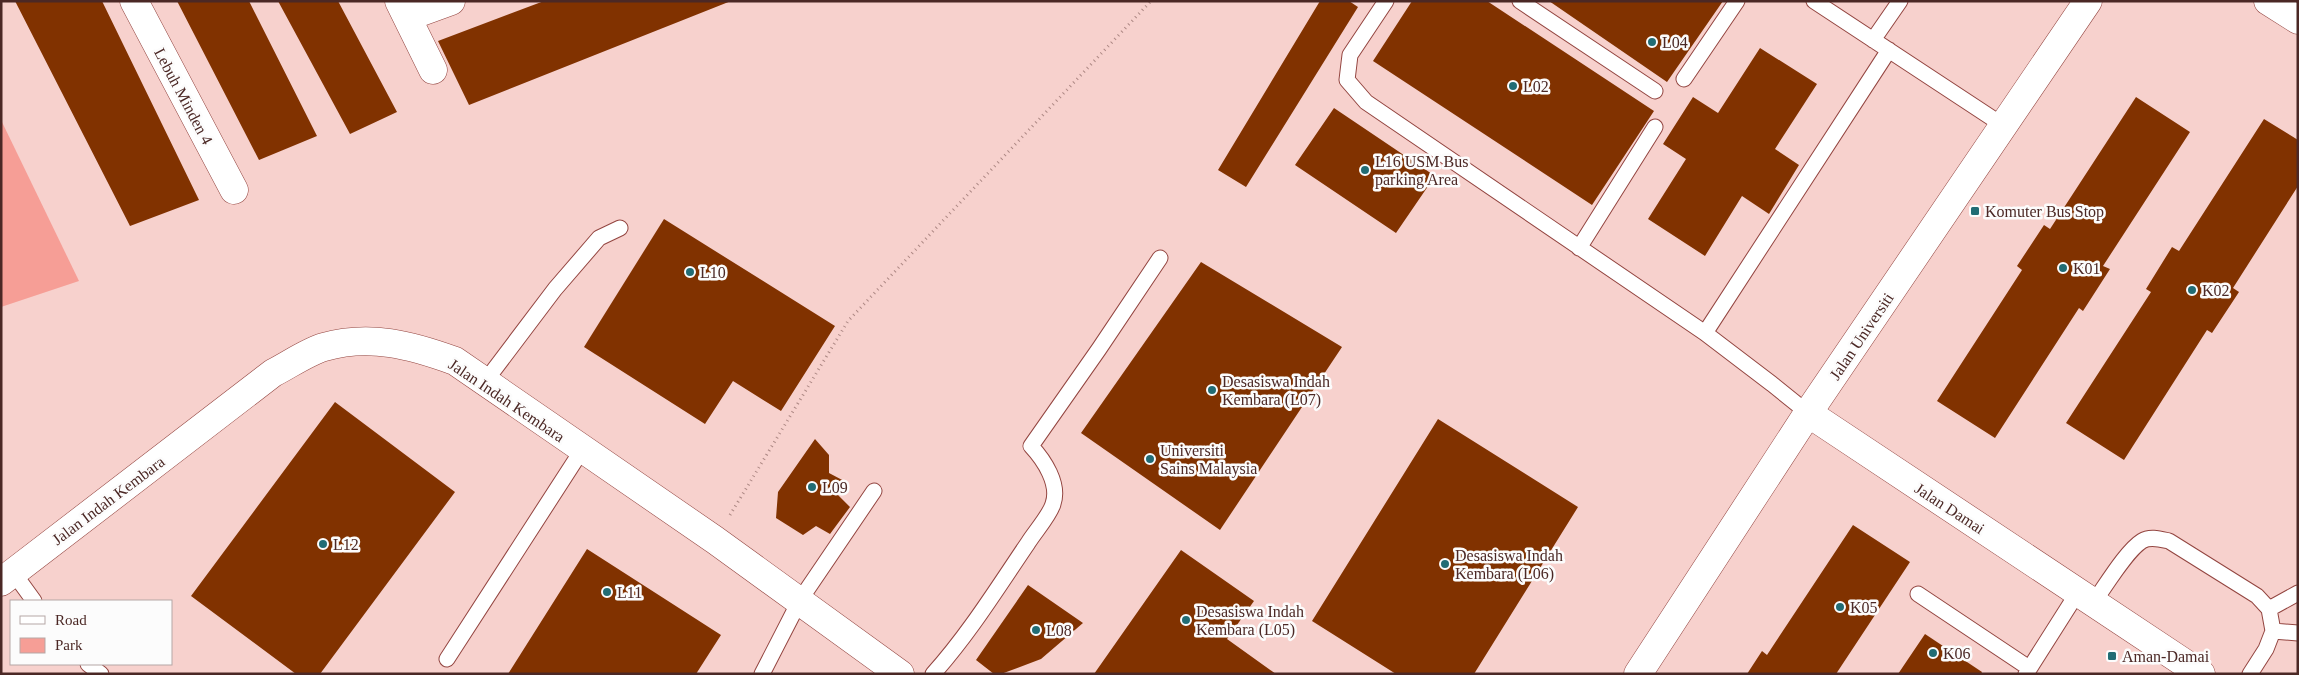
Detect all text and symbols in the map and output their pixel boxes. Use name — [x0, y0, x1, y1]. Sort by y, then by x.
place label: L04 — [1662, 34, 1688, 51]
marker: L04 — [1646, 36, 1658, 48]
street label: Lebuh Minden 4 — [151, 45, 216, 147]
place label: L02 — [1523, 78, 1549, 95]
marker: L02 — [1507, 80, 1519, 92]
place label: L16 USM Bus parking Area — [1375, 153, 1468, 189]
marker: L16 USM Bus parking Area — [1359, 164, 1371, 176]
place label: Komuter Bus Stop — [1985, 203, 2104, 221]
marker: Komuter Bus Stop — [1969, 205, 1981, 217]
place label: K01 — [2073, 260, 2101, 277]
marker: K01 — [2057, 262, 2069, 274]
place label: L10 — [700, 264, 726, 281]
marker: L10 — [684, 266, 696, 278]
place label: K02 — [2202, 282, 2230, 299]
marker: K02 — [2186, 284, 2198, 296]
street label: Jalan Universiti — [1826, 289, 1897, 383]
street label: Jalan Indah Kembara — [446, 355, 568, 445]
place label: Desasiswa Indah Kembara (L07) — [1222, 373, 1330, 409]
marker: Desasiswa Indah Kembara (L07) — [1206, 384, 1218, 396]
place label: Universiti Sains Malaysia — [1160, 442, 1257, 478]
street label: Jalan Indah Kembara — [49, 453, 168, 548]
marker: Universiti Sains Malaysia — [1144, 453, 1156, 465]
place label: L09 — [822, 479, 848, 496]
street label: Jalan Damai — [1912, 480, 1988, 538]
marker: L09 — [806, 481, 818, 493]
place label: L12 — [333, 536, 359, 553]
marker: L12 — [317, 538, 329, 550]
place label: Desasiswa Indah Kembara (L06) — [1455, 547, 1563, 583]
marker: Desasiswa Indah Kembara (L06) — [1439, 558, 1451, 570]
place label: L11 — [617, 584, 642, 601]
marker: L11 — [601, 586, 613, 598]
place label: K05 — [1850, 599, 1878, 616]
legend — [10, 600, 172, 665]
marker: K05 — [1834, 601, 1846, 613]
place label: Desasiswa Indah Kembara (L05) — [1196, 603, 1304, 639]
text: Road — [55, 612, 87, 628]
marker: Desasiswa Indah Kembara (L05) — [1180, 614, 1192, 626]
place label: L08 — [1046, 622, 1072, 639]
marker: L08 — [1030, 624, 1042, 636]
text: Park — [55, 637, 83, 653]
place label: K06 — [1943, 645, 1971, 662]
marker: K06 — [1927, 647, 1939, 659]
place label: Aman-Damai — [2122, 648, 2210, 665]
marker: Aman-Damai — [2106, 650, 2118, 662]

